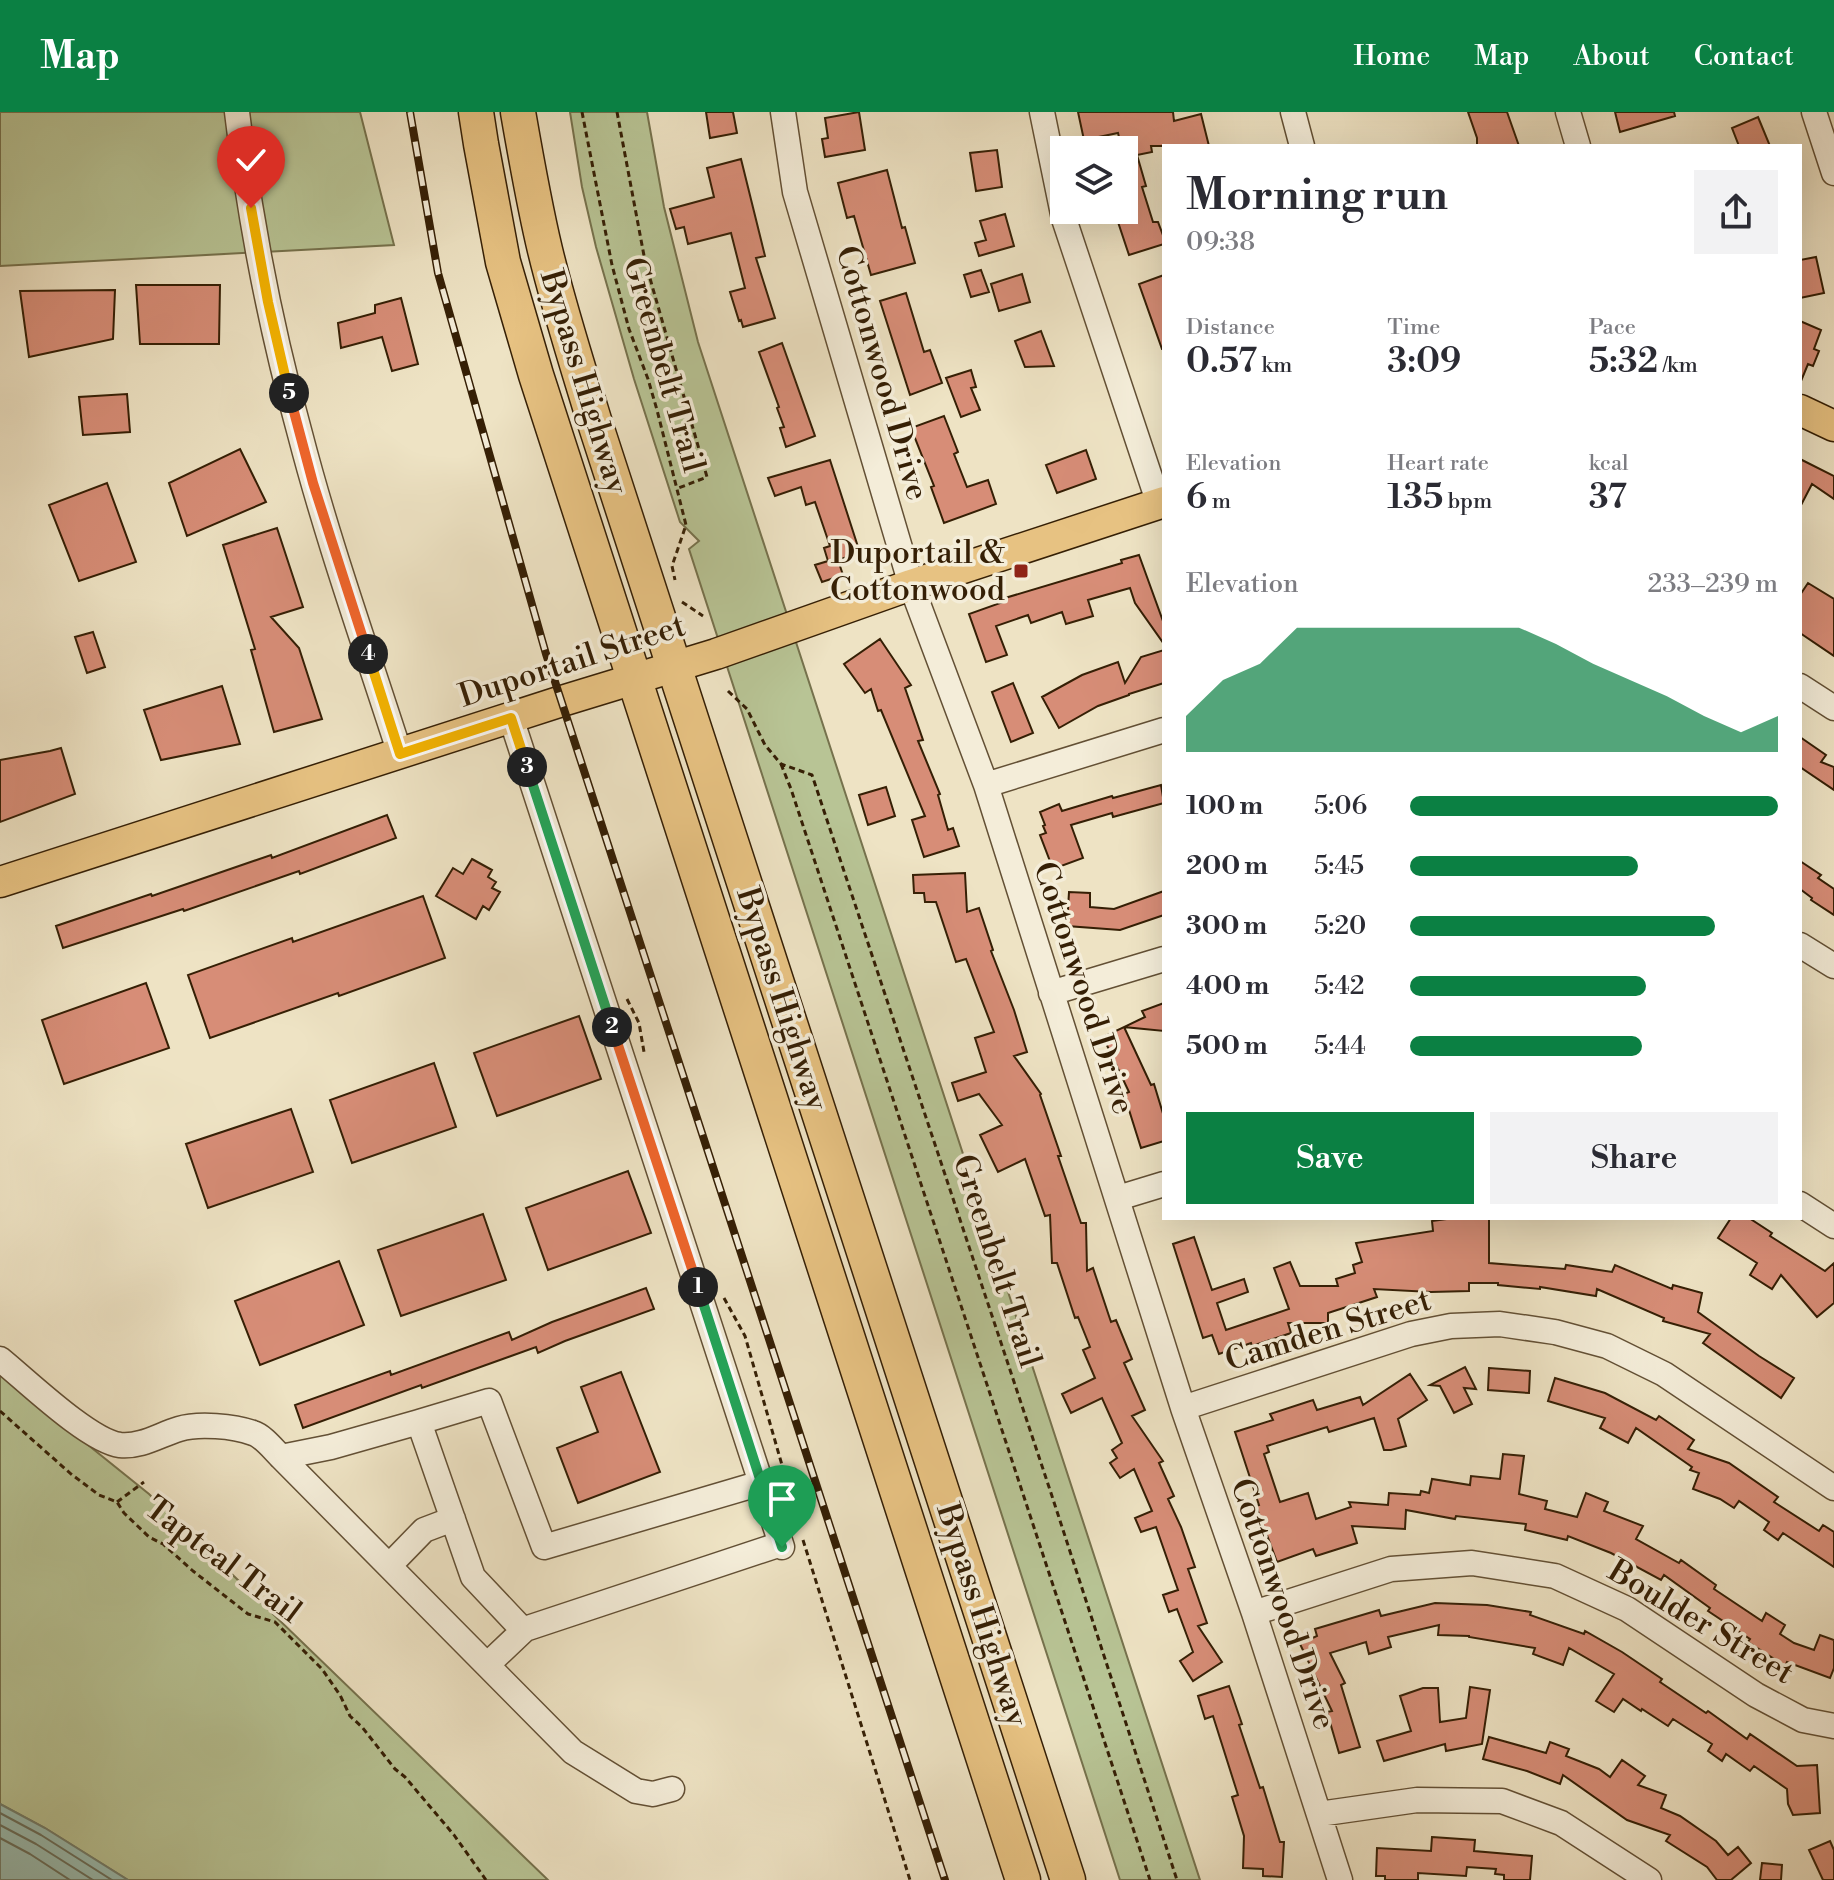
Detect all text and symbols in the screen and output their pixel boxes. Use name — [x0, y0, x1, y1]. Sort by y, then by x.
text: Map — [40, 33, 120, 80]
text: Home — [1354, 39, 1430, 74]
text: Map — [1474, 39, 1529, 74]
text: About — [1573, 39, 1650, 74]
text: Contact — [1694, 39, 1794, 74]
pin — [217, 126, 285, 208]
map controls — [1050, 136, 1138, 224]
button: layers — [1050, 136, 1138, 224]
icon: check — [229, 138, 273, 182]
text: Morning run — [1186, 168, 1448, 223]
button: share — [1694, 170, 1778, 254]
text: 09:38 — [1186, 226, 1255, 258]
street label: Cottonwood Drive — [827, 241, 937, 505]
street label: Greenbelt Trail — [614, 253, 714, 477]
street label: Bypass Highway — [531, 264, 637, 499]
text: Distance — [1186, 314, 1275, 341]
text: Time — [1387, 314, 1440, 341]
text: Pace — [1589, 314, 1636, 341]
text: 0.57 — [1186, 341, 1257, 383]
text: 3:09 — [1387, 341, 1461, 383]
text: 5:32 — [1589, 341, 1658, 383]
text: km — [1257, 352, 1292, 379]
text: /km — [1658, 352, 1698, 379]
pin: 5 — [269, 373, 309, 413]
text: 5 — [282, 379, 296, 406]
text: Elevation — [1186, 450, 1281, 477]
text: Heart rate — [1387, 450, 1489, 477]
text: kcal — [1589, 450, 1629, 477]
text: 6 — [1186, 477, 1207, 519]
text: 135 — [1387, 477, 1443, 519]
text: 37 — [1589, 477, 1627, 519]
text: m — [1207, 488, 1231, 515]
text: bpm — [1443, 488, 1492, 515]
place label: Duportail & Cottonwood — [830, 533, 1005, 610]
marker: Duportail & Cottonwood — [1012, 562, 1030, 580]
text: Elevation — [1186, 568, 1299, 600]
text: 233–239 m — [1647, 568, 1778, 600]
street label: Duportail Street — [454, 606, 690, 716]
pin: 4 — [348, 634, 388, 674]
text: 4 — [361, 640, 375, 667]
pin: 3 — [507, 747, 547, 787]
text: 3 — [520, 753, 534, 780]
text: 100 m — [1186, 790, 1263, 822]
text: 5:06 — [1314, 790, 1367, 822]
text: 200 m — [1186, 850, 1268, 882]
text: 5:45 — [1314, 850, 1364, 882]
street label: Cottonwood Drive — [1024, 857, 1144, 1119]
street label: Bypass Highway — [727, 882, 837, 1116]
text: 300 m — [1186, 910, 1267, 942]
text: 5:20 — [1314, 910, 1366, 942]
text: 400 m — [1186, 970, 1269, 1002]
text: 5:42 — [1314, 970, 1365, 1002]
pin: 2 — [592, 1007, 632, 1047]
text: 2 — [605, 1013, 619, 1040]
text: 500 m — [1186, 1030, 1268, 1062]
text: 5:44 — [1314, 1030, 1366, 1062]
button: Save — [1186, 1112, 1474, 1204]
button: Share — [1490, 1112, 1778, 1204]
street label: Greenbelt Trail — [944, 1150, 1050, 1373]
pin: 1 — [678, 1267, 718, 1307]
text: 1 — [693, 1273, 703, 1300]
street label: Camden Street — [1220, 1280, 1436, 1380]
pin — [748, 1465, 816, 1547]
street label: Cottonwood Drive — [1221, 1473, 1345, 1735]
icon: arrive — [760, 1477, 804, 1521]
street label: Tapteal Trail — [137, 1488, 310, 1632]
street label: Bypass Highway — [927, 1498, 1037, 1732]
street label: Boulder Street — [1600, 1550, 1801, 1693]

